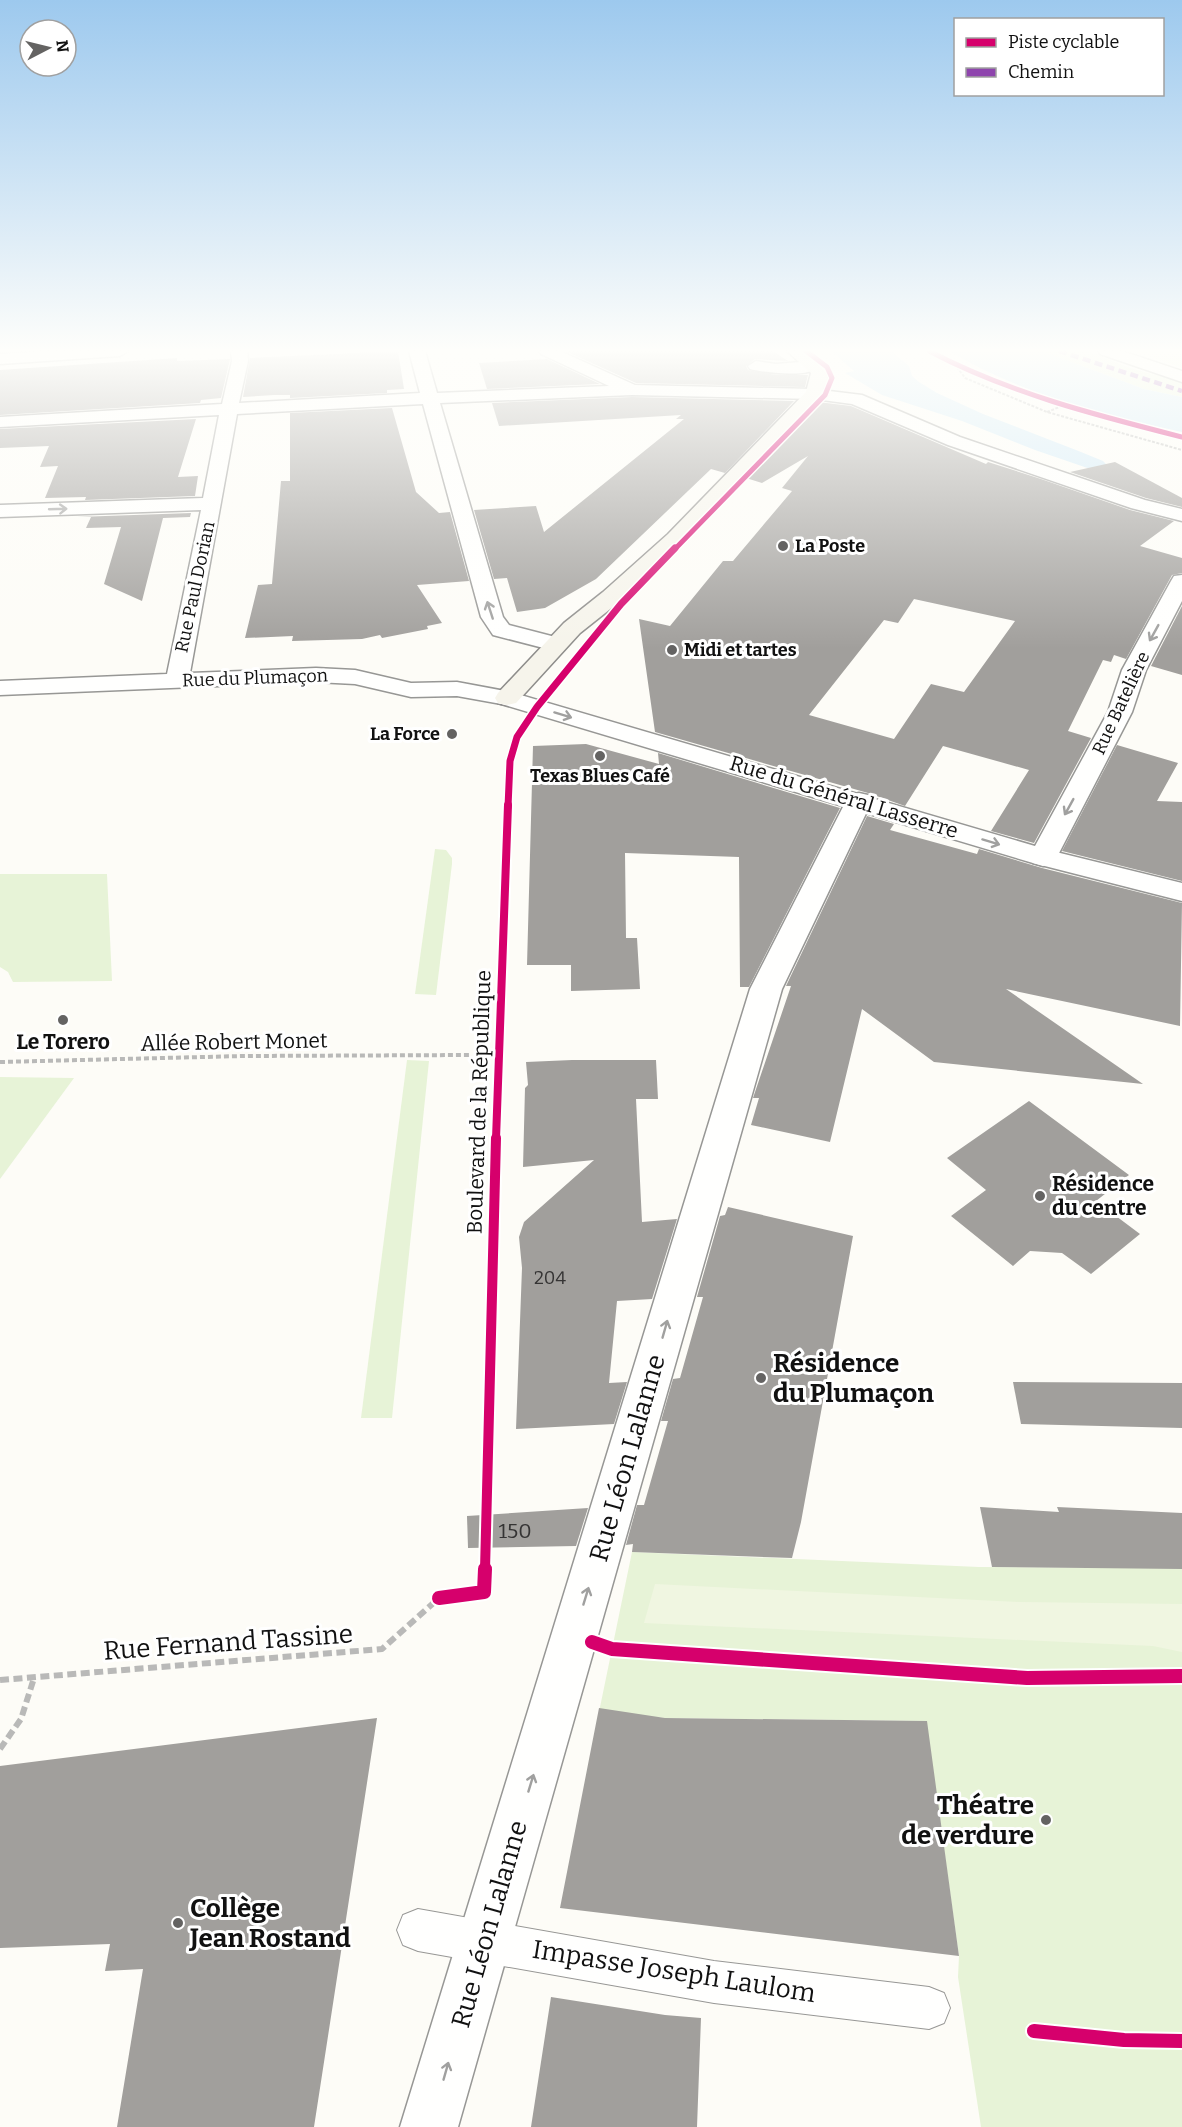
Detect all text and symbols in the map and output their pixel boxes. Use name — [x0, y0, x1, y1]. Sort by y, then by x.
north arrow — [18, 18, 78, 78]
legend — [954, 18, 1164, 96]
text: Piste cyclable — [1008, 31, 1119, 53]
text: N — [52, 39, 73, 54]
text: Chemin — [1008, 61, 1075, 83]
one-way arrow — [48, 503, 68, 514]
street label: Rue Paul Dorian — [170, 519, 220, 655]
place label: La Poste — [795, 535, 865, 557]
marker: La Poste — [776, 539, 790, 553]
one-way arrow — [484, 601, 495, 620]
one-way arrow — [1148, 624, 1160, 641]
place label: Midi et tartes — [684, 639, 797, 661]
marker: Midi et tartes — [665, 643, 679, 657]
street label: Rue Batelière — [1088, 648, 1154, 758]
street label: Rue du Plumaçon — [182, 664, 329, 692]
one-way arrow — [553, 710, 572, 721]
place label: La Force — [370, 723, 440, 745]
marker: La Force — [445, 727, 459, 741]
marker: Texas Blues Café — [593, 749, 607, 763]
street label: Rue du Général Lasserre — [727, 750, 961, 844]
place label: Texas Blues Café — [530, 765, 670, 787]
one-way arrow — [1063, 798, 1074, 816]
one-way arrow — [981, 837, 1000, 848]
street label: Boulevard de la République — [461, 970, 497, 1234]
marker: Le Torero — [56, 1013, 70, 1027]
street label: Allée Robert Monet — [140, 1027, 328, 1057]
place label: Le Torero — [16, 1029, 110, 1055]
place label: Résidence du centre — [1052, 1171, 1154, 1221]
marker: Résidence du centre — [1033, 1189, 1047, 1203]
house number: 204 — [534, 1267, 566, 1289]
one-way arrow — [660, 1320, 672, 1339]
place label: Résidence du Plumaçon — [773, 1348, 934, 1409]
street label: Rue Léon Lalanne — [583, 1351, 672, 1565]
marker: Résidence du Plumaçon — [754, 1371, 768, 1385]
house number: 150 — [498, 1518, 532, 1544]
one-way arrow — [581, 1587, 592, 1606]
street label: Rue Fernand Tassine — [102, 1618, 354, 1667]
one-way arrow — [526, 1774, 537, 1793]
place label: Théatre de verdure — [901, 1790, 1034, 1851]
marker: Théatre de verdure — [1039, 1813, 1053, 1827]
street label: Rue Léon Lalanne — [445, 1817, 534, 2031]
place label: Collège Jean Rostand — [188, 1893, 351, 1954]
marker: Collège Jean Rostand — [171, 1916, 185, 1930]
street label: Impasse Joseph Laulom — [530, 1934, 818, 2009]
one-way arrow — [441, 2062, 452, 2081]

